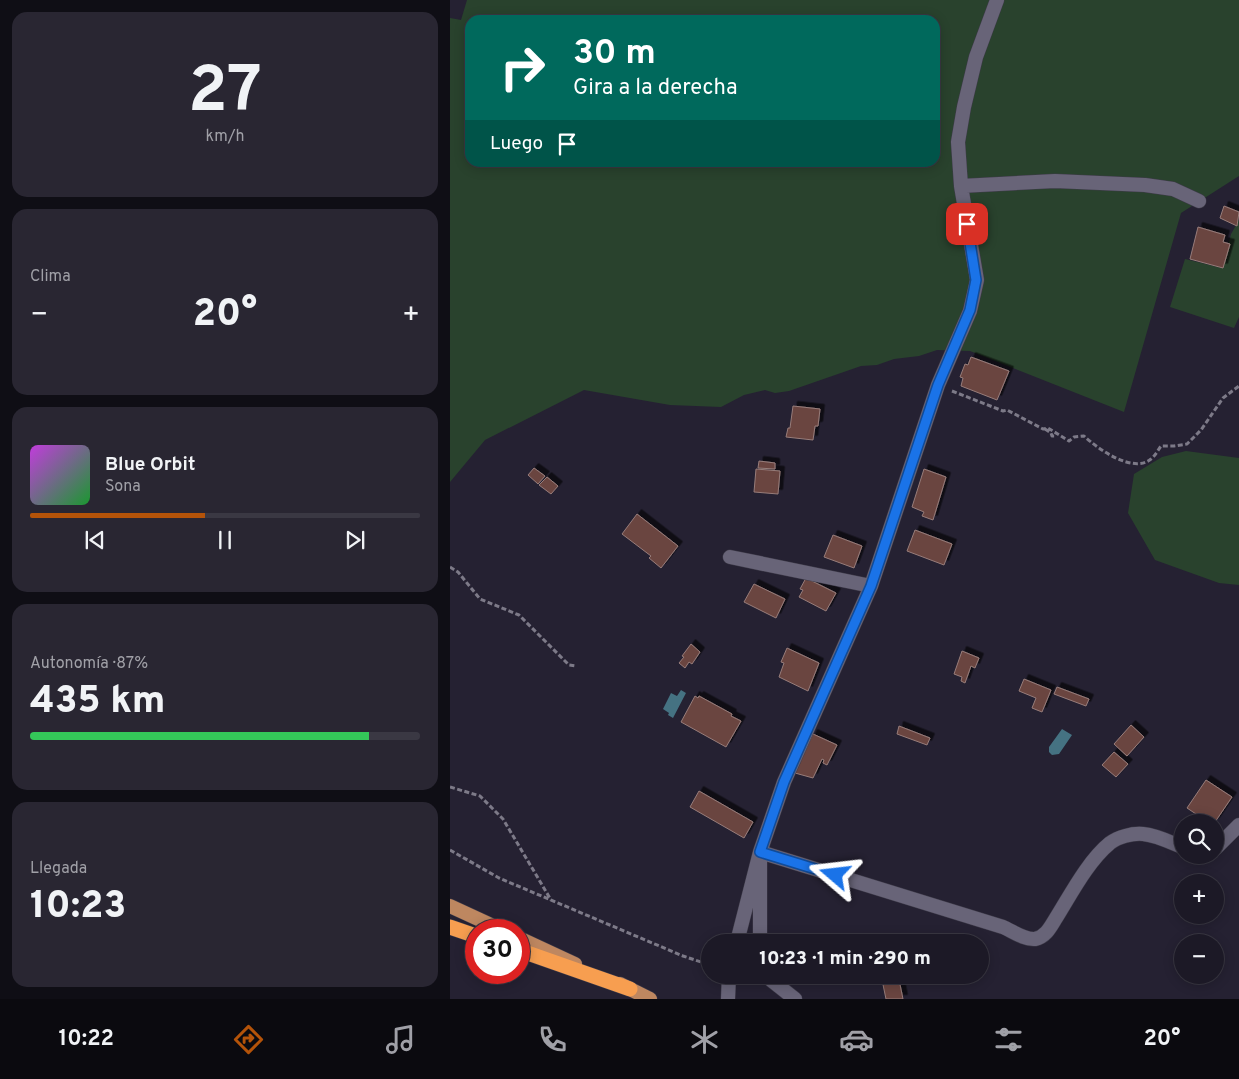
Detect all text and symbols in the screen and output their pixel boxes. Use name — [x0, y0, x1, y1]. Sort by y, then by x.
text: 30 m — [573, 32, 656, 76]
icon: right — [490, 35, 555, 100]
text: 27 — [188, 53, 262, 135]
text: Gira a la derecha — [573, 75, 738, 102]
text: km/h — [206, 127, 244, 147]
icon: arrive — [553, 130, 581, 158]
text: Luego — [490, 132, 543, 156]
pin — [946, 203, 988, 245]
icon: arrive — [953, 210, 981, 238]
text: Clima — [30, 267, 71, 287]
text: 20° — [193, 291, 257, 340]
text: − — [30, 298, 48, 334]
text: + — [402, 298, 420, 334]
text: Blue Orbit — [105, 453, 195, 477]
text: Sona — [105, 477, 141, 497]
icon: previous — [81, 526, 109, 554]
icon: pause — [211, 526, 239, 554]
icon: next — [341, 526, 369, 554]
text: Autonomía · 87% — [30, 654, 148, 674]
text: 435 km — [30, 678, 165, 727]
map controls — [1174, 814, 1224, 984]
button: search — [1174, 814, 1224, 864]
position arrow — [808, 848, 860, 900]
text: Llegada — [30, 859, 87, 879]
button: + — [1174, 874, 1224, 924]
text: 10:23 — [30, 883, 126, 932]
speed limit sign: 30 — [465, 919, 530, 984]
button: − — [1174, 934, 1224, 984]
text: 10:23 · 1 min · 290 m — [759, 947, 931, 971]
icon: directions — [231, 1022, 266, 1057]
icon: music — [383, 1022, 418, 1057]
icon: phone — [535, 1022, 570, 1057]
icon: climate — [687, 1022, 722, 1057]
icon: car — [839, 1022, 874, 1057]
icon: filters — [991, 1022, 1026, 1057]
text: 10:22 — [59, 1026, 114, 1053]
text: 20° — [1143, 1026, 1180, 1053]

